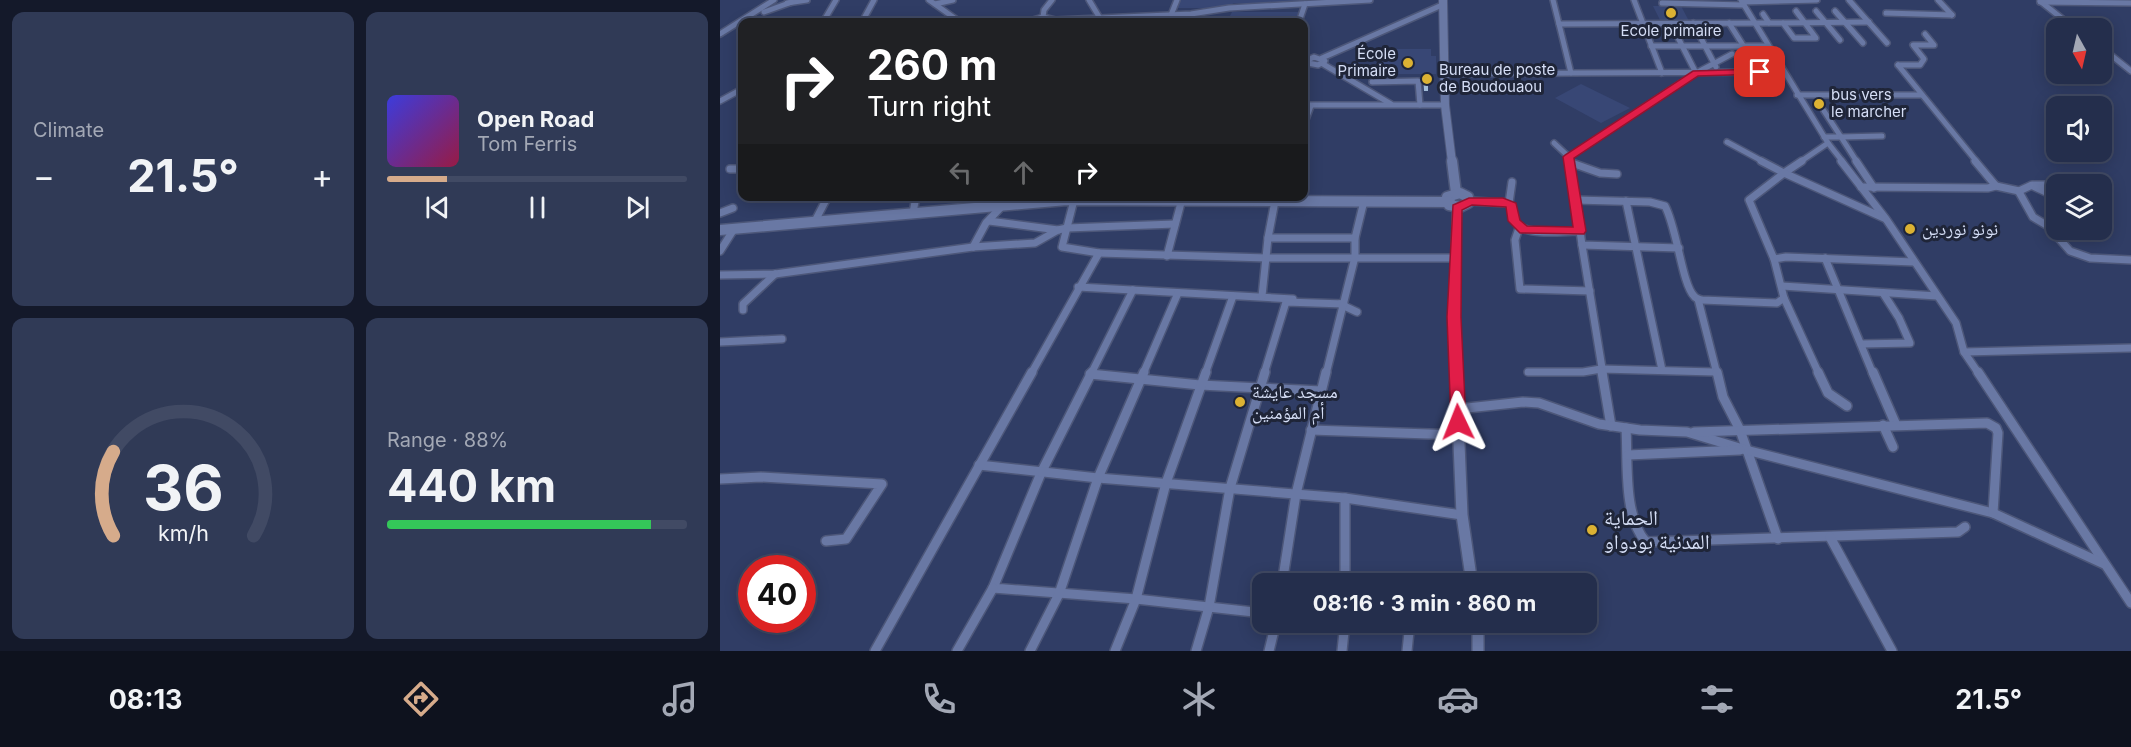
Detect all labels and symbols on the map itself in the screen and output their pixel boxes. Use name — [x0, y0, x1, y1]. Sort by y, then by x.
marker: Ecole primaire — [1664, 6, 1678, 20]
north arrow — [2046, 18, 2112, 84]
place label: Ecole primaire — [1620, 21, 1722, 40]
place label: École Primaire — [1338, 44, 1396, 80]
pin — [1734, 46, 1785, 97]
marker: École Primaire — [1401, 56, 1415, 70]
place label: Bureau de poste de Boudouaou — [1439, 60, 1555, 96]
marker: Bureau de poste de Boudouaou — [1420, 72, 1434, 86]
place label: bus vers le marcher — [1831, 85, 1907, 121]
marker: bus vers le marcher — [1812, 97, 1826, 111]
place label: نونو نوردين — [1922, 218, 1998, 240]
marker: نونو نوردين — [1903, 222, 1917, 236]
place label: مسجد عايشة أم المؤمنين — [1252, 381, 1338, 425]
position arrow — [1426, 390, 1490, 454]
marker: مسجد عايشة أم المؤمنين — [1233, 395, 1247, 409]
place label: الحماية المدنية بودواو — [1604, 505, 1710, 554]
marker: الحماية المدنية بودواو — [1585, 523, 1599, 537]
speed limit sign: 40 — [738, 555, 816, 633]

